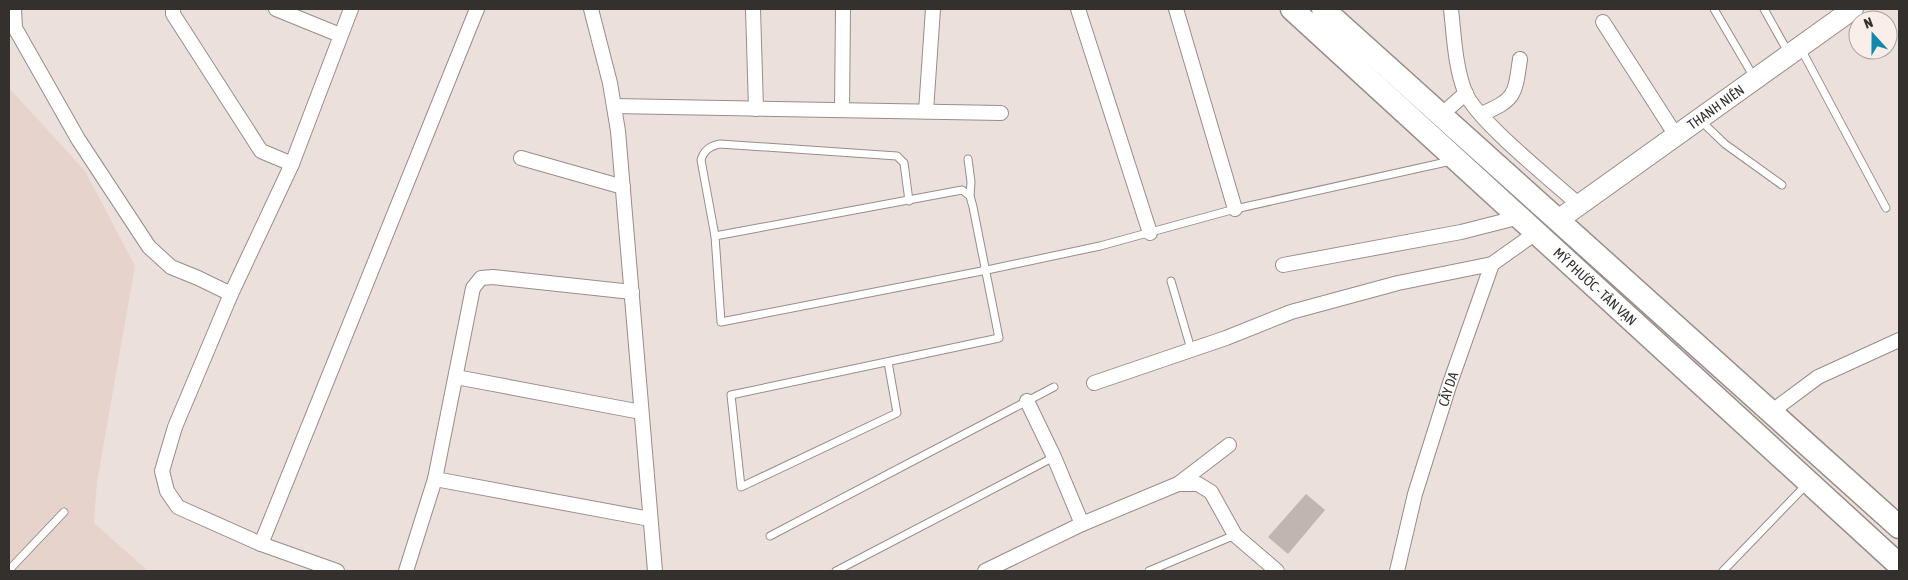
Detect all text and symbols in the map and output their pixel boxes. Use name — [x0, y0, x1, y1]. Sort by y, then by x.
north arrow — [1848, 10, 1898, 60]
text: N — [1862, 14, 1875, 32]
street label: THANH NIÊN — [1684, 82, 1747, 133]
street label: MỸ PHƯỚC - TÂN VẠN — [1550, 245, 1640, 329]
street label: CÂY DA — [1435, 370, 1461, 408]

